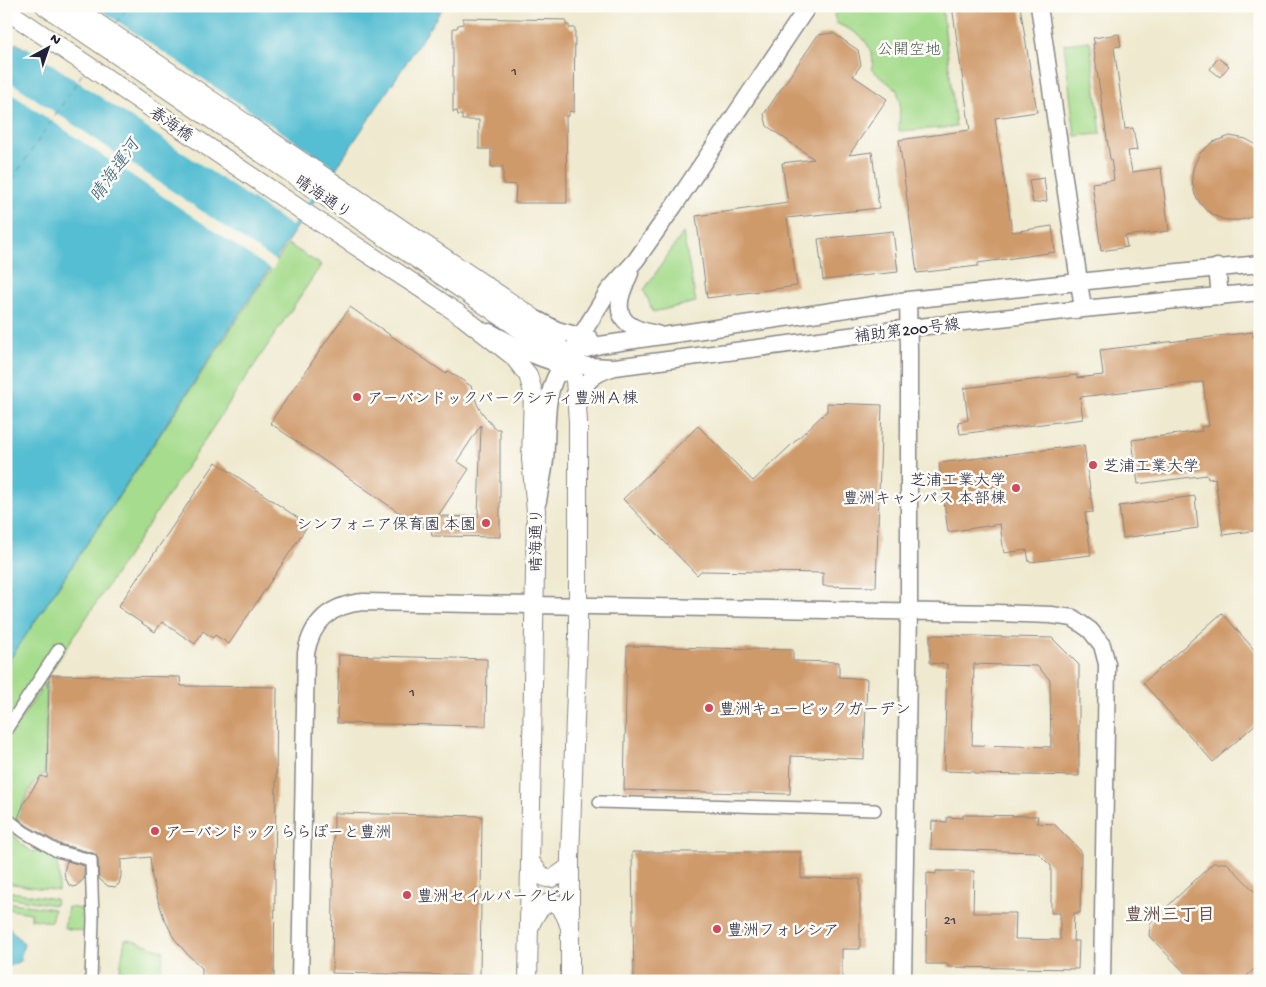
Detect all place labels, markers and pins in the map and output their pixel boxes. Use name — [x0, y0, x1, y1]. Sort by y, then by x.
place label: アーバンドックパークシティ豊洲Ａ棟 — [367, 389, 638, 410]
marker: アーバンドックパークシティ豊洲Ａ棟 — [351, 391, 363, 403]
place label: 芝浦工業大学 — [1103, 458, 1199, 478]
marker: 芝浦工業大学 — [1087, 459, 1099, 471]
place label: 芝浦工業大学 豊洲キャンパス 本部棟 — [843, 472, 1006, 510]
marker: 芝浦工業大学 豊洲キャンパス 本部棟 — [1010, 482, 1022, 494]
place label: シンフォニア保育園 本園 — [296, 516, 476, 536]
marker: シンフォニア保育園 本園 — [480, 517, 492, 529]
place label: 豊洲キュービックガーデン — [719, 701, 911, 721]
marker: 豊洲キュービックガーデン — [703, 702, 715, 714]
place label: アーバンドック ららぽーと豊洲 — [165, 824, 392, 844]
marker: アーバンドック ららぽーと豊洲 — [149, 825, 161, 837]
place label: 豊洲セイルパークビル — [417, 888, 576, 908]
marker: 豊洲セイルパークビル — [401, 889, 413, 901]
place label: 豊洲フォレシア — [727, 922, 839, 942]
marker: 豊洲フォレシア — [711, 923, 723, 935]

